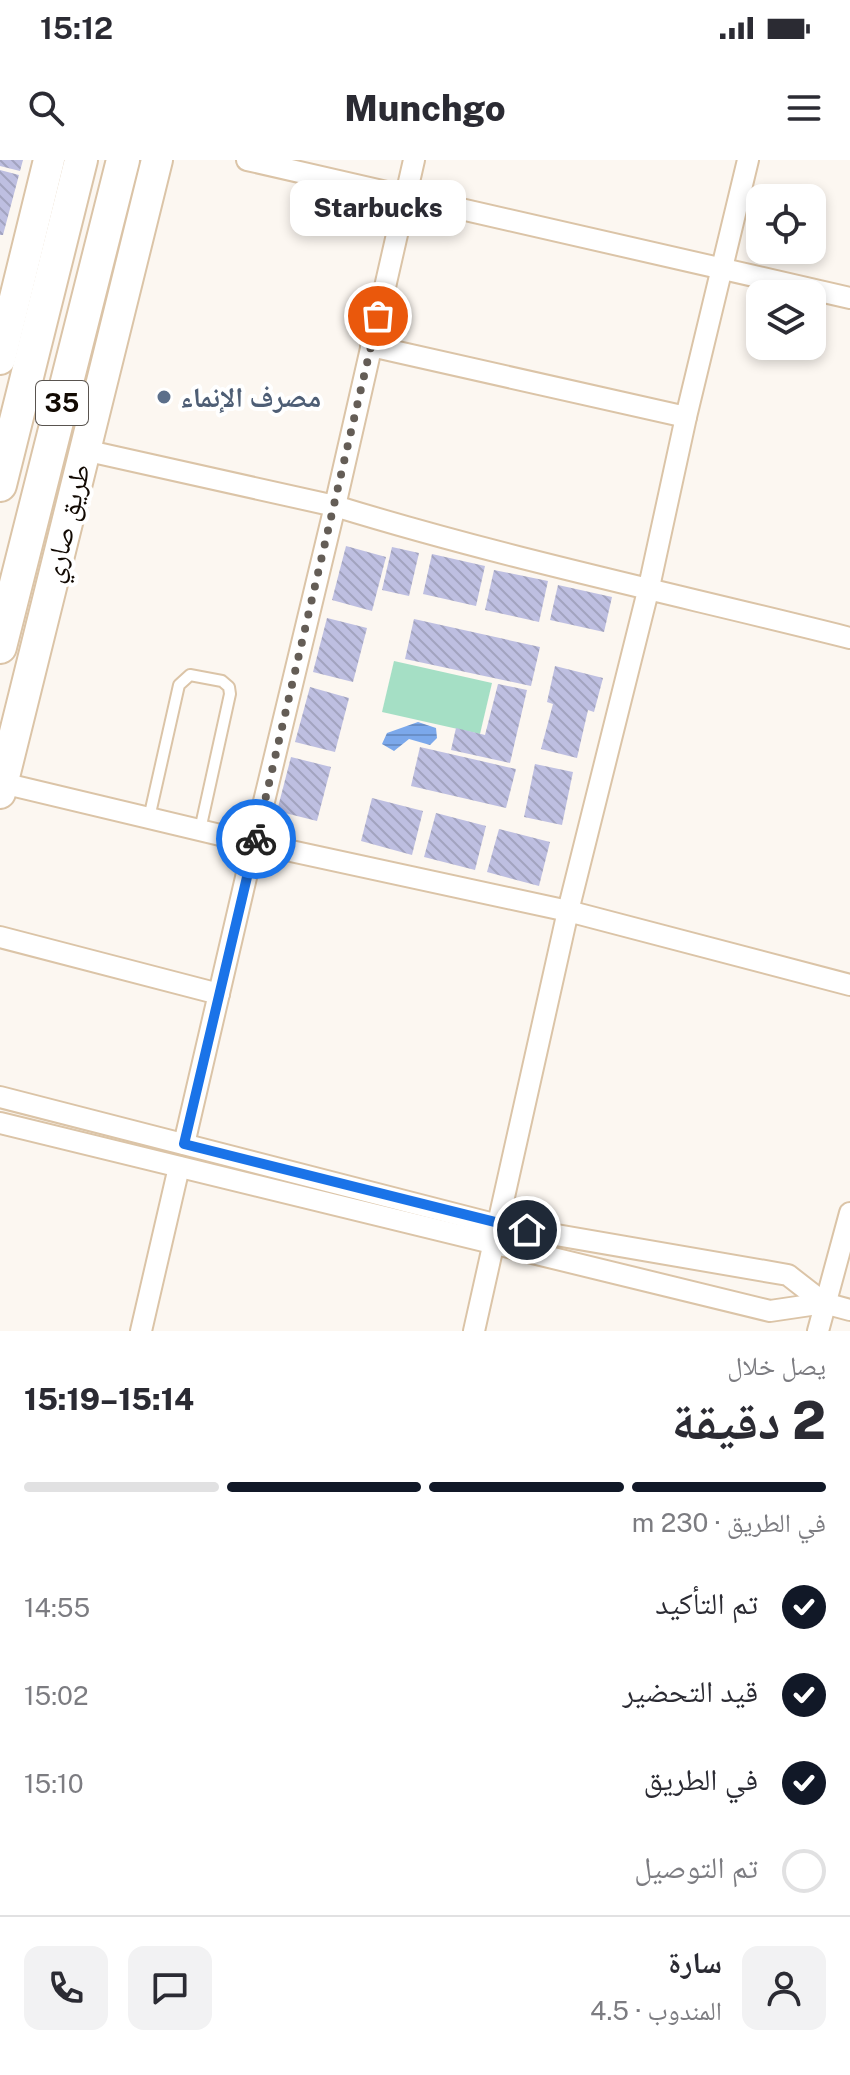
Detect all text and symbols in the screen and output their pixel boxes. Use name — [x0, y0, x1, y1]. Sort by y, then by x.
text: 15:12 — [40, 10, 113, 46]
icon: search — [24, 86, 68, 130]
icon: menu — [782, 86, 826, 130]
text: Munchgo — [344, 87, 506, 129]
callout: Starbucks — [290, 180, 466, 236]
map controls — [746, 184, 826, 360]
button: locate — [746, 184, 826, 264]
text: Starbucks — [313, 192, 443, 223]
button: layers — [746, 280, 826, 360]
pin — [344, 282, 412, 350]
icon: bag — [356, 294, 400, 338]
place label: مصرف الإنماء — [180, 380, 321, 414]
road number: 35 — [36, 381, 88, 425]
marker: مصرف الإنماء — [155, 388, 173, 406]
street label: طريق صاري — [35, 460, 103, 587]
courier — [216, 799, 296, 879]
icon: bike — [234, 817, 278, 861]
pin — [493, 1196, 561, 1264]
icon: home — [505, 1208, 549, 1252]
text: يصل خلال — [727, 1350, 826, 1381]
text: 15:14–15:19 — [24, 1381, 194, 1417]
text: 2 دقيقة — [672, 1390, 826, 1451]
text: في الطريق · 230 m — [632, 1507, 826, 1538]
text: تم التأكيد — [655, 1585, 758, 1621]
icon: check — [782, 1585, 826, 1629]
text: 14:55 — [24, 1592, 90, 1623]
text: قيد التحضير — [623, 1673, 758, 1709]
icon: check — [782, 1673, 826, 1717]
text: 15:02 — [24, 1680, 89, 1711]
text: في الطريق — [643, 1761, 758, 1797]
icon: check — [782, 1761, 826, 1805]
text: 15:10 — [24, 1768, 84, 1799]
text: تم التوصيل — [634, 1849, 758, 1885]
text: سارة — [668, 1944, 722, 1980]
button: phone — [24, 1946, 108, 2030]
button: chat — [128, 1946, 212, 2030]
button: person — [742, 1946, 826, 2030]
text: المندوب · 4.5 — [590, 1995, 722, 2026]

